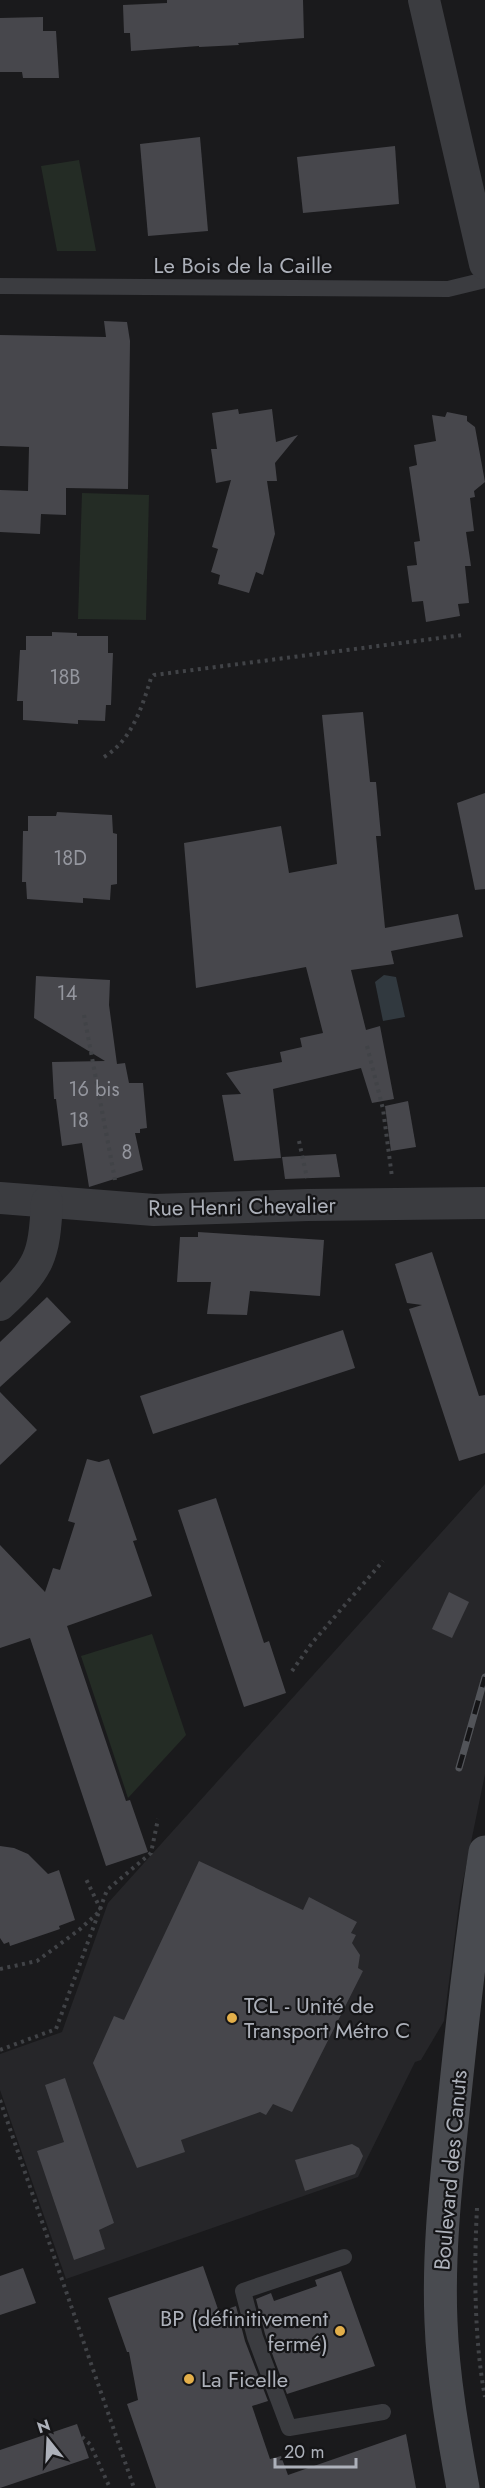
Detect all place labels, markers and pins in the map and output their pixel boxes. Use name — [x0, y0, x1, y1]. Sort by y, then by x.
place label: TCL - Unité de Transport Métro C — [244, 1989, 410, 2046]
marker: TCL - Unité de Transport Métro C — [225, 2011, 239, 2025]
place label: BP (définitivement fermé) — [160, 2302, 329, 2359]
marker: BP (définitivement fermé) — [333, 2324, 347, 2338]
place label: La Ficelle — [201, 2363, 288, 2395]
marker: La Ficelle — [182, 2372, 196, 2386]

